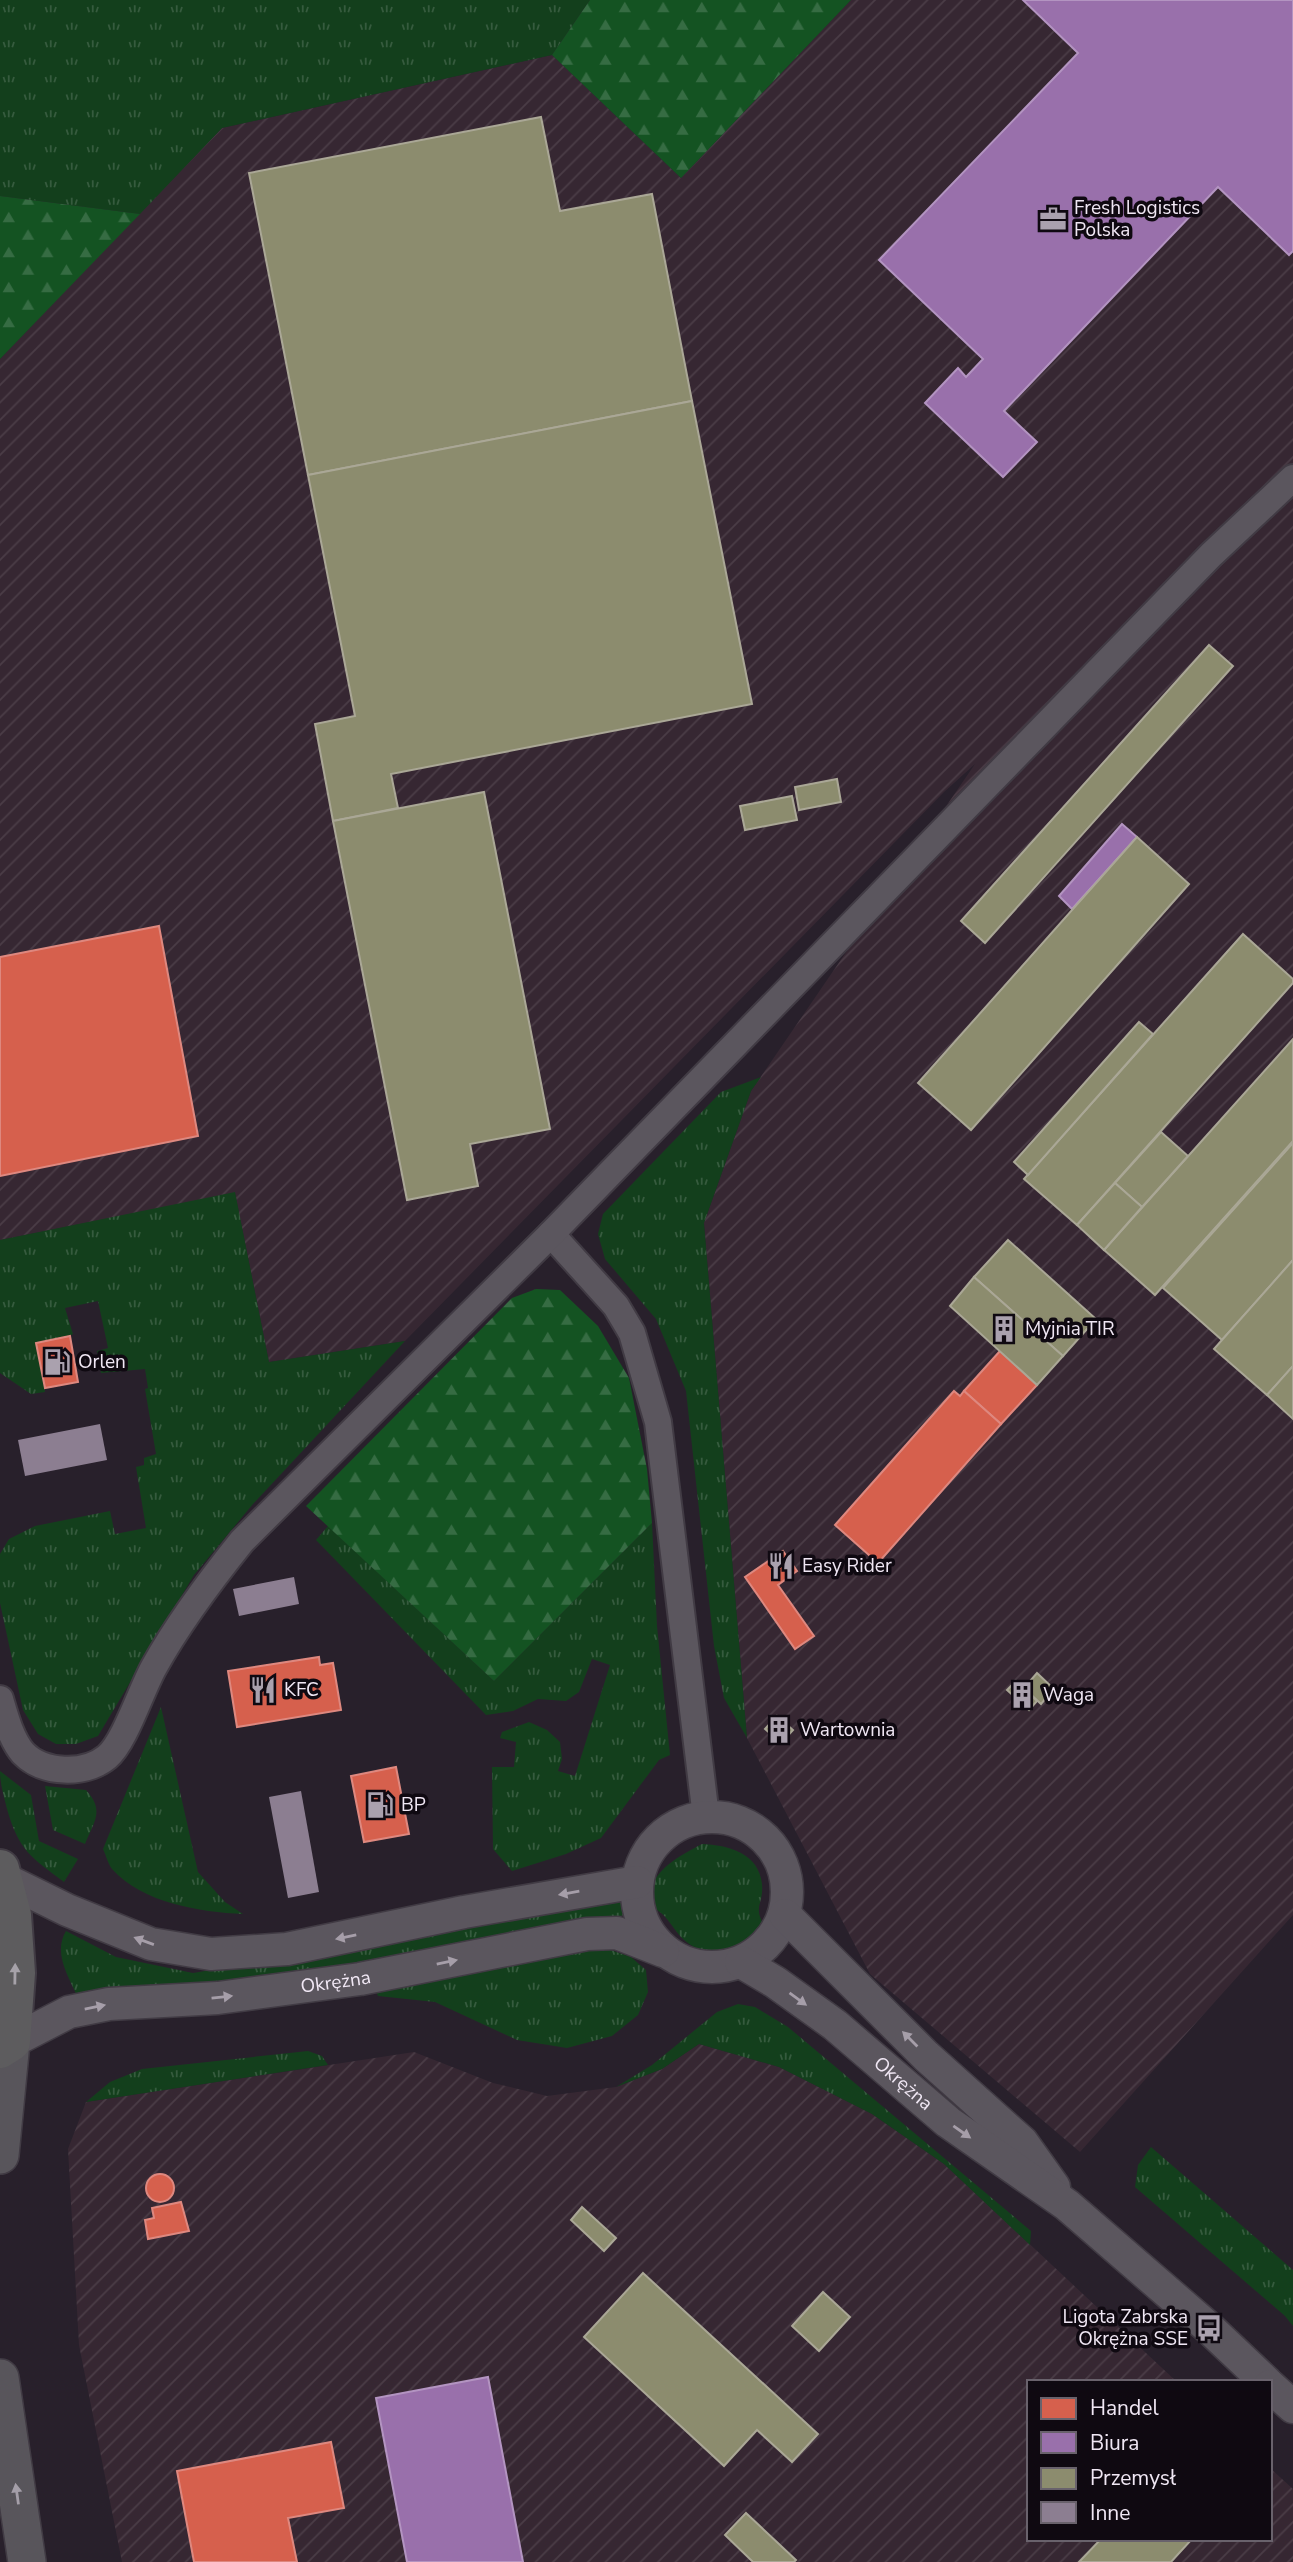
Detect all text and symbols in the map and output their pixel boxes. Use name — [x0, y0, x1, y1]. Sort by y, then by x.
place label: Fresh Logistics Polska — [1074, 195, 1200, 243]
office icon: Fresh Logistics Polska — [1038, 204, 1068, 234]
building icon: Myjnia TIR — [989, 1314, 1019, 1344]
place label: Myjnia TIR — [1025, 1316, 1115, 1342]
fuel station icon: Orlen — [42, 1347, 72, 1377]
place label: Orlen — [78, 1349, 126, 1375]
restaurant icon: Easy Rider — [766, 1551, 796, 1581]
place label: Easy Rider — [802, 1553, 892, 1579]
restaurant icon: KFC — [248, 1675, 278, 1705]
place label: KFC — [284, 1677, 319, 1703]
building icon: Waga — [1007, 1680, 1037, 1710]
place label: Waga — [1043, 1682, 1094, 1708]
building icon: Wartownia — [764, 1715, 794, 1745]
place label: Wartownia — [800, 1717, 895, 1743]
fuel station icon: BP — [365, 1790, 395, 1820]
place label: BP — [401, 1792, 426, 1818]
one-way arrow — [558, 1888, 580, 1899]
one-way arrow — [335, 1931, 357, 1942]
one-way arrow — [134, 1935, 155, 1946]
one-way arrow — [436, 1956, 458, 1967]
one-way arrow — [9, 1963, 21, 1985]
street label: Okrężna — [299, 1964, 373, 2000]
one-way arrow — [211, 1991, 233, 2002]
one-way arrow — [789, 1991, 807, 2005]
one-way arrow — [84, 2001, 106, 2012]
one-way arrow — [902, 2031, 918, 2048]
street label: Okrężna — [868, 2051, 938, 2116]
one-way arrow — [953, 2125, 971, 2139]
place label: Ligota Zabrska Okrężna SSE — [1063, 2304, 1188, 2352]
bus stop icon: Ligota Zabrska Okrężna SSE — [1194, 2313, 1224, 2343]
legend — [1027, 2380, 1272, 2541]
text: Handel — [1090, 2394, 1159, 2422]
text: Biura — [1090, 2429, 1139, 2457]
text: Przemysł — [1090, 2464, 1177, 2492]
one-way arrow — [11, 2483, 22, 2505]
text: Inne — [1090, 2499, 1130, 2527]

